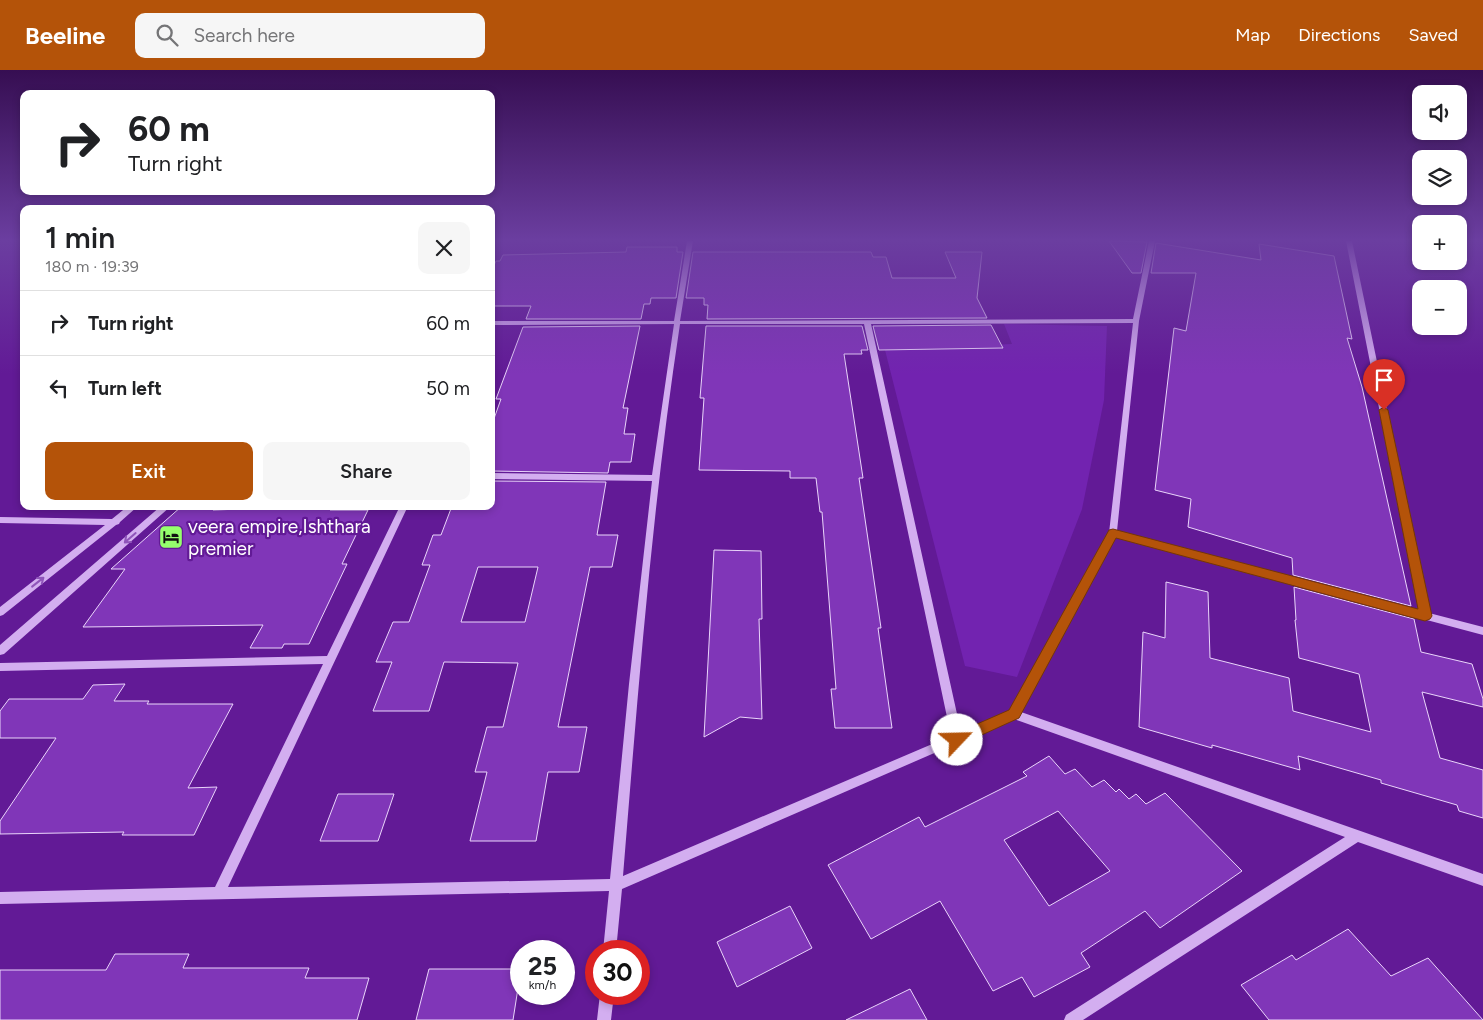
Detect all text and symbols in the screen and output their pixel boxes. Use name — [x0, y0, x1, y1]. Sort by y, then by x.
search box — [135, 13, 485, 58]
text: Beeline — [25, 21, 105, 50]
icon: search — [153, 21, 181, 49]
text: Search here — [193, 24, 295, 47]
text: Map — [1235, 24, 1270, 46]
text: Directions — [1298, 24, 1380, 46]
text: Saved — [1408, 24, 1458, 46]
map controls — [1412, 85, 1467, 335]
button: sound — [1412, 85, 1467, 140]
text: 60 m — [128, 108, 210, 150]
icon: right — [45, 110, 110, 175]
text: Turn right — [128, 150, 223, 177]
button: layers — [1412, 150, 1467, 205]
button: + — [1412, 215, 1467, 270]
text: 1 min — [45, 219, 115, 256]
button: close — [418, 222, 470, 274]
text: 180 m · 19:39 — [45, 257, 139, 276]
button: − — [1412, 280, 1467, 335]
icon: right — [45, 309, 73, 337]
text: Turn right — [88, 312, 174, 335]
text: 60 m — [426, 312, 470, 335]
pin — [1363, 359, 1405, 410]
icon: arrive — [1370, 366, 1398, 394]
icon: left — [45, 374, 73, 402]
text: Turn left — [88, 377, 162, 400]
text: 50 m — [426, 377, 470, 400]
button: Exit — [45, 442, 253, 500]
button: Share — [263, 442, 470, 500]
place label: veera empire,Ishthara premier — [188, 515, 371, 560]
hotel icon: veera empire,Ishthara premier — [158, 524, 184, 550]
one-way arrow — [124, 532, 137, 544]
one-way arrow — [32, 577, 45, 588]
position arrow — [930, 713, 982, 765]
speed limit sign: 30 — [585, 940, 650, 1005]
text: 25 — [528, 951, 557, 981]
text: km/h — [529, 978, 556, 992]

